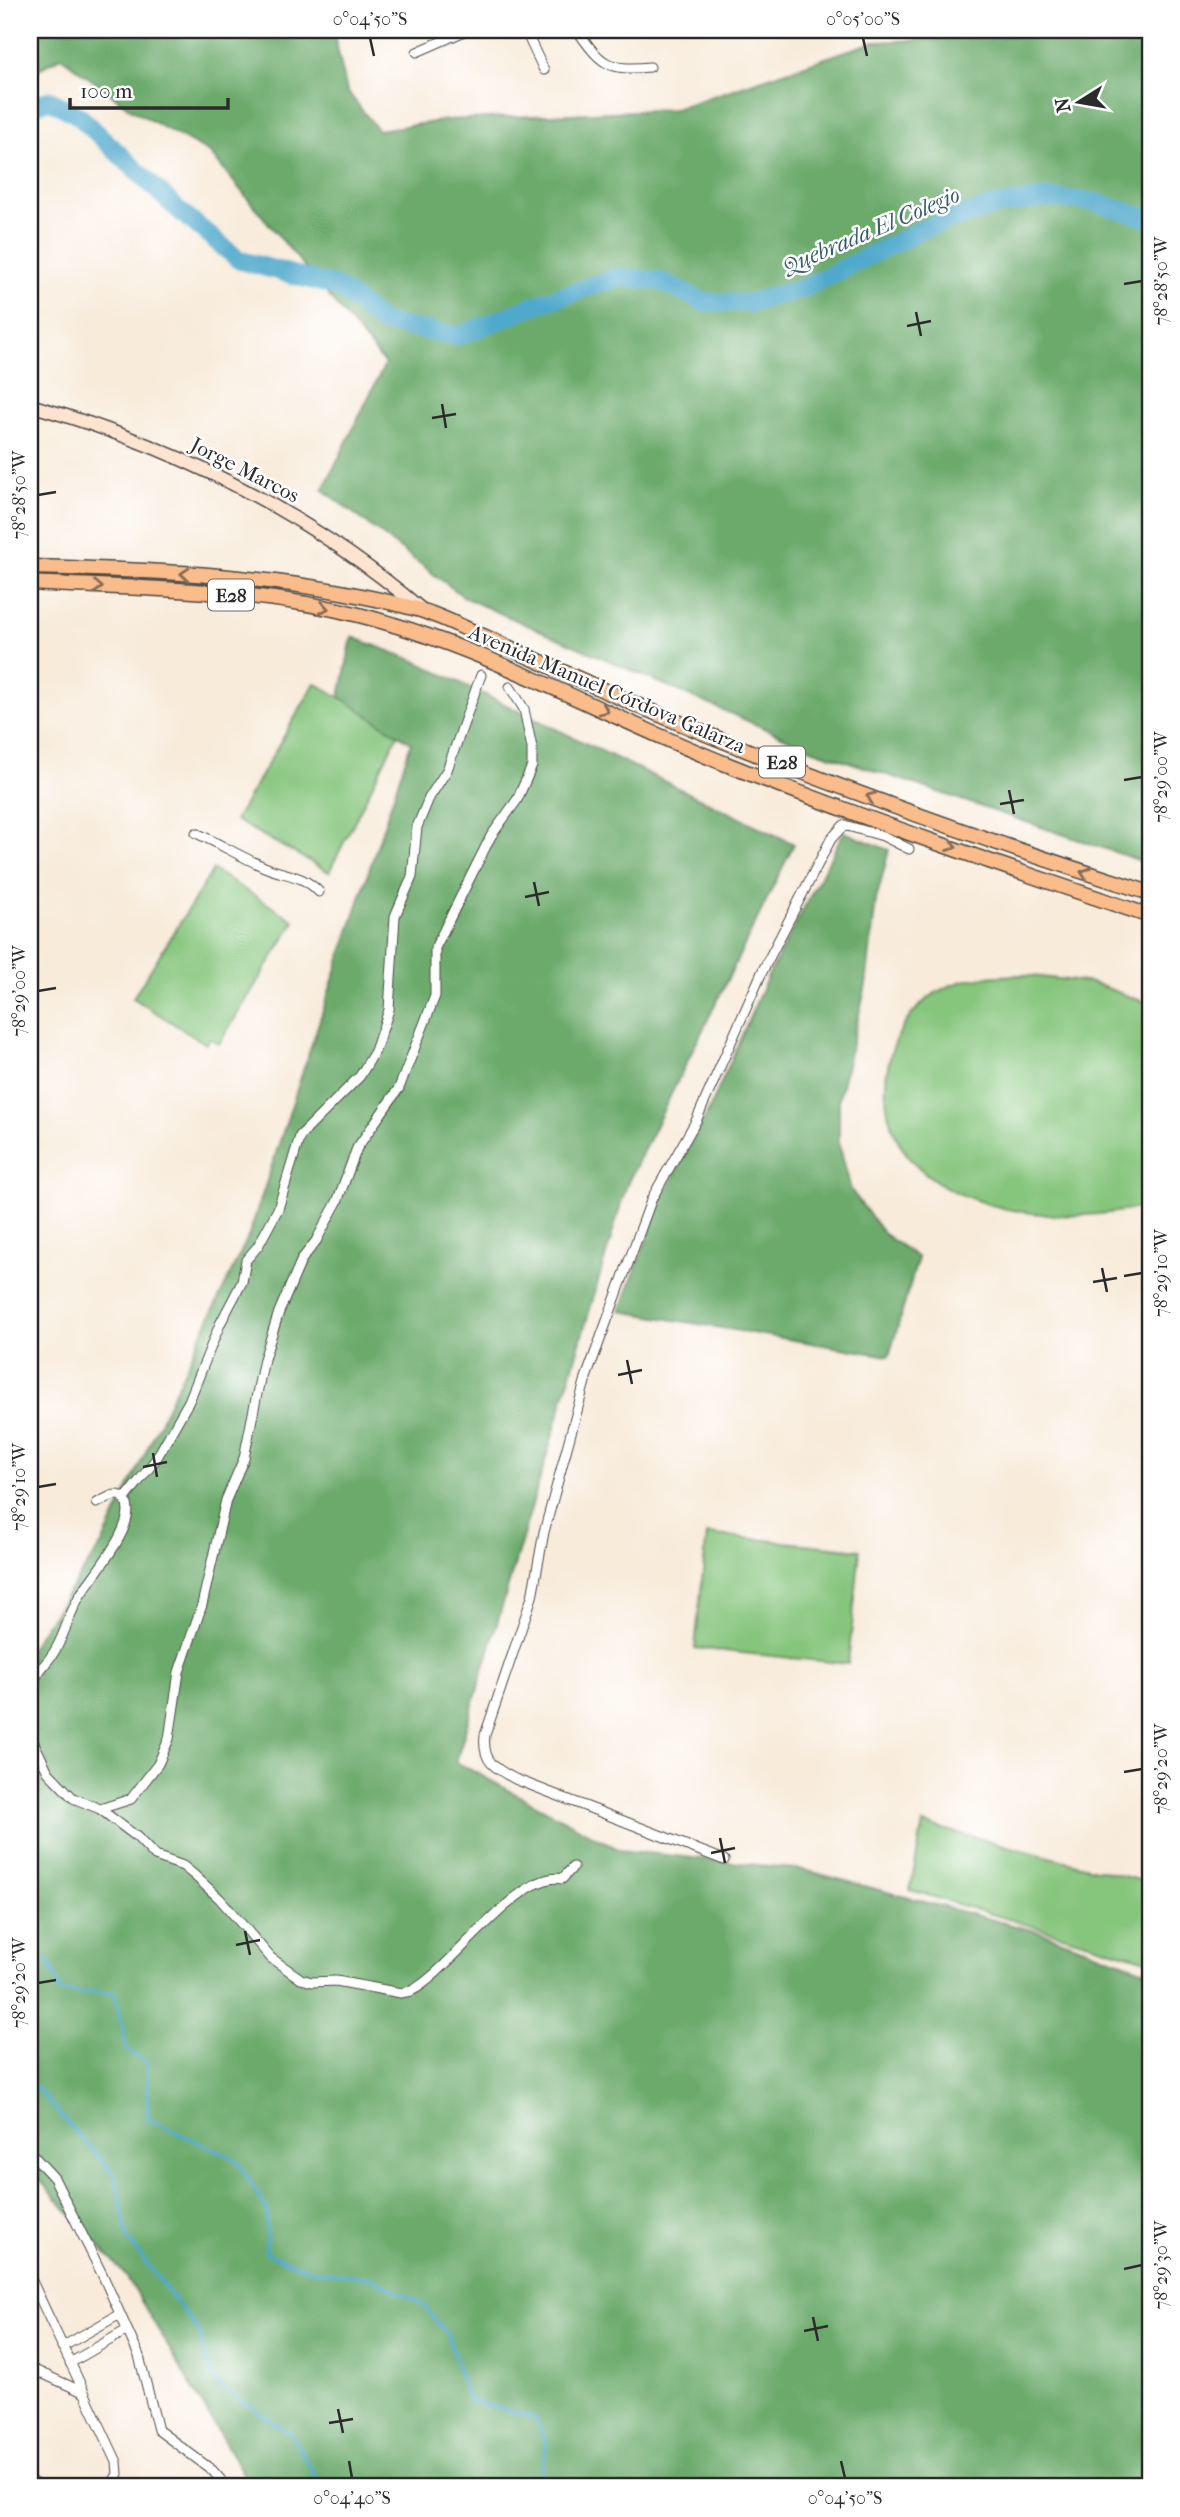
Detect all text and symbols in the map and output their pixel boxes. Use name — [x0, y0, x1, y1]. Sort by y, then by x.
text: 0°04'50"S — [333, 9, 407, 30]
text: 0°05'00"S — [826, 9, 900, 30]
scale bar — [70, 66, 228, 110]
north arrow — [1044, 66, 1114, 136]
text: 100 m — [80, 79, 133, 103]
text: N — [1051, 95, 1075, 114]
water label: Quebrada El Colegio — [778, 181, 964, 280]
text: 78°28'50"W — [1151, 235, 1172, 325]
street label: Jorge Marcos — [185, 432, 303, 508]
text: 78°28'50"W — [9, 449, 30, 539]
one-way arrow — [179, 567, 190, 582]
one-way arrow — [93, 579, 104, 594]
road number: E28 — [208, 580, 254, 610]
one-way arrow — [318, 600, 330, 615]
street label: Avenida Manuel Córdova Galarza — [464, 619, 749, 758]
one-way arrow — [596, 702, 609, 716]
text: 78°29'00"W — [1151, 730, 1172, 823]
road number: E28 — [759, 747, 805, 778]
one-way arrow — [865, 791, 877, 805]
one-way arrow — [945, 838, 957, 852]
one-way arrow — [1080, 866, 1092, 881]
text: 78°29'00"W — [9, 944, 30, 1037]
text: 78°29'10"W — [1151, 1228, 1172, 1317]
text: 78°29'10"W — [9, 1442, 30, 1531]
text: 78°29'20"W — [1151, 1722, 1172, 1814]
text: 78°29'20"W — [9, 1936, 30, 2028]
text: 78°29'30"W — [1151, 2219, 1172, 2309]
text: 0°04'40"S — [313, 2488, 391, 2509]
text: 0°04'50"S — [808, 2488, 882, 2509]

